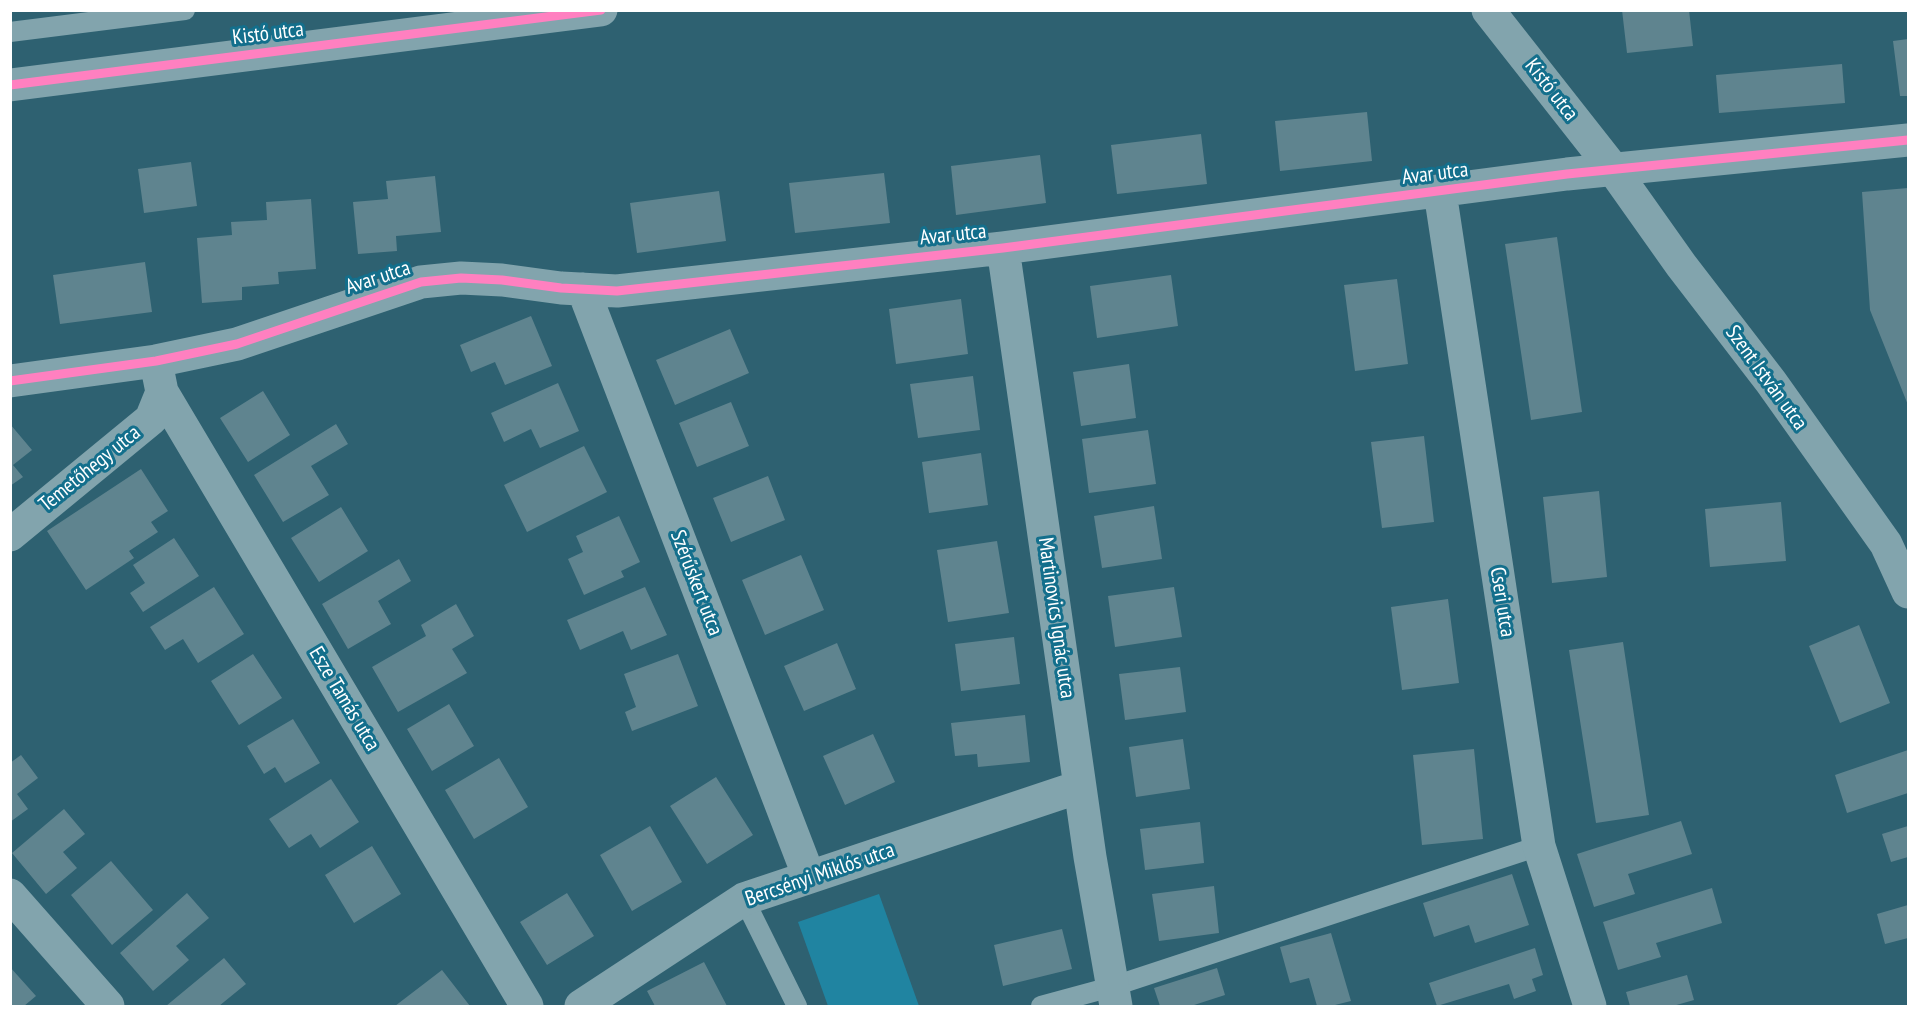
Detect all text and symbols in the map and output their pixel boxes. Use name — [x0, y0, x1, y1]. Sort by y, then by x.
street label: Kistó utca — [231, 17, 305, 51]
street label: Kistó utca — [1519, 54, 1583, 126]
street label: Avar utca — [1400, 157, 1470, 191]
street label: Avar utca — [919, 219, 987, 251]
street label: Avar utca — [342, 256, 414, 300]
street label: Szent István utca — [1720, 321, 1812, 435]
street label: Temetőhegy utca — [34, 421, 146, 517]
street label: Szérűskert utca — [664, 527, 728, 639]
street label: Martinovics Ignác utca — [1032, 536, 1080, 700]
street label: Cseri utca — [1484, 565, 1520, 639]
street label: Esze Tamás utca — [303, 642, 385, 756]
street label: Bercsényi Miklós utca — [742, 838, 898, 912]

